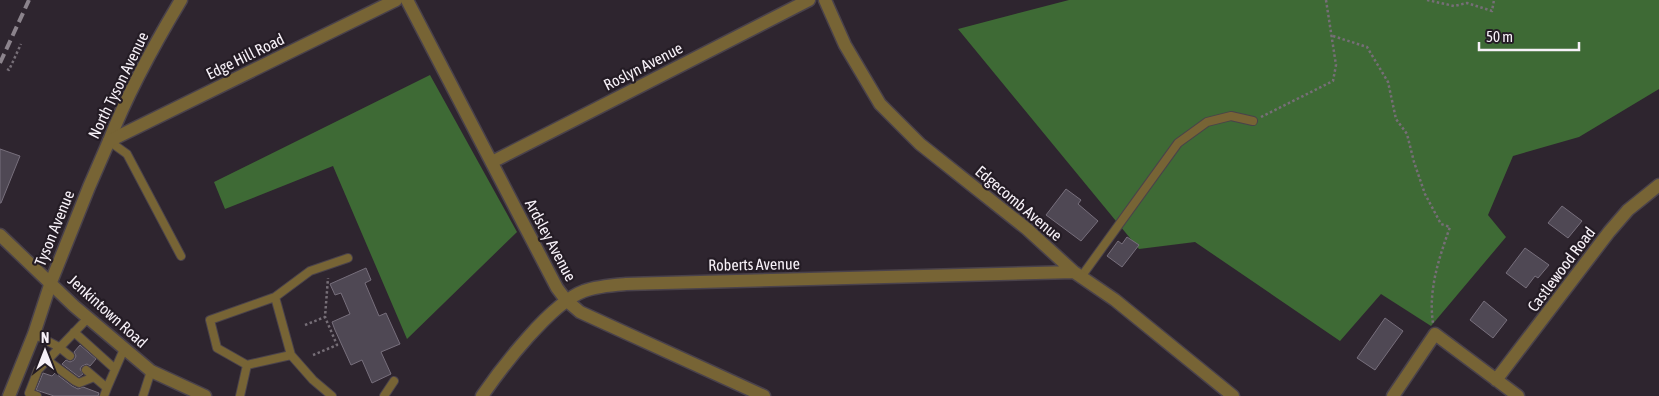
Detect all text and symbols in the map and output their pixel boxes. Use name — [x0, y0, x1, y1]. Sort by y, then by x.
scale bar — [1479, 20, 1579, 52]
text: 50 m — [1486, 28, 1513, 45]
street label: North Tyson Avenue — [84, 29, 153, 142]
street label: Edge Hill Road — [203, 29, 287, 84]
street label: Roslyn Avenue — [601, 38, 686, 94]
street label: Edgecomb Avenue — [972, 162, 1066, 245]
street label: Tyson Avenue — [31, 187, 78, 269]
street label: Ardsley Avenue — [521, 196, 580, 284]
street label: Castlewood Road — [1523, 223, 1599, 315]
street label: Roberts Avenue — [708, 254, 800, 274]
street label: Jenkintown Road — [65, 271, 151, 351]
north arrow — [20, 326, 70, 376]
text: N — [41, 330, 49, 346]

